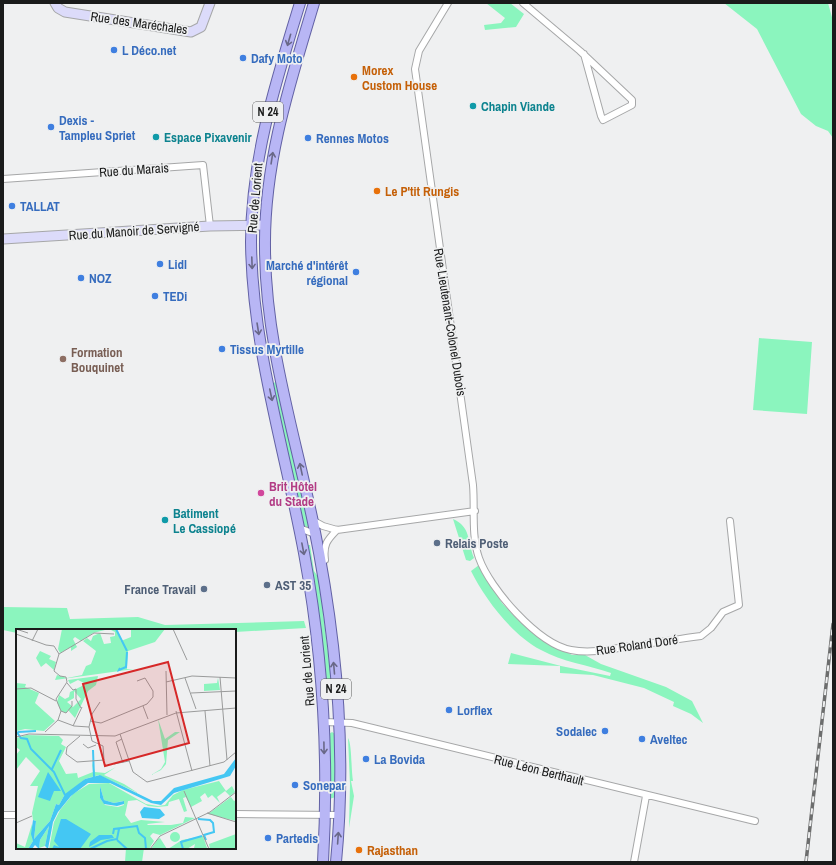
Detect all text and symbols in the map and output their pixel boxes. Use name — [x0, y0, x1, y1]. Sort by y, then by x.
street label: Rue des Maréchales — [89, 8, 189, 38]
one-way arrow — [285, 34, 292, 47]
place label: L Déco.net — [122, 42, 177, 59]
marker: L Déco.net — [109, 45, 119, 55]
place label: Dafy Moto — [251, 50, 303, 67]
marker: Dafy Moto — [238, 53, 248, 63]
place label: Morex Custom House — [362, 62, 437, 94]
marker: Morex Custom House — [349, 72, 359, 82]
place label: Chapin Viande — [481, 98, 555, 115]
marker: Chapin Viande — [468, 101, 478, 111]
road number: N 24 — [253, 102, 283, 122]
place label: Dexis - Tampleu Spriet — [59, 112, 136, 144]
marker: Dexis - Tampleu Spriet — [46, 122, 56, 132]
place label: Espace Pixavenir — [164, 129, 253, 146]
place label: Rennes Motos — [316, 130, 389, 147]
marker: Espace Pixavenir — [151, 132, 161, 142]
marker: Rennes Motos — [303, 133, 313, 143]
one-way arrow — [268, 152, 276, 165]
street label: Rue du Marais — [99, 159, 169, 181]
street label: Rue de Lorient — [243, 162, 267, 234]
place label: Le P'tit Rungis — [385, 183, 459, 200]
marker: Le P'tit Rungis — [372, 186, 382, 196]
place label: TALLAT — [20, 198, 60, 215]
marker: TALLAT — [7, 201, 17, 211]
street label: Rue du Manoir de Servigné — [68, 218, 200, 244]
street label: Rue Lieutenant-Colonel Dubois — [430, 247, 470, 397]
place label: Lidl — [168, 256, 187, 273]
one-way arrow — [248, 256, 256, 269]
place label: Marché d'intérêt régional — [266, 257, 348, 289]
marker: Lidl — [155, 259, 165, 269]
marker: Marché d'intérêt régional — [351, 267, 361, 277]
place label: NOZ — [89, 270, 112, 287]
marker: NOZ — [76, 273, 86, 283]
place label: TEDi — [163, 288, 187, 305]
marker: TEDi — [150, 291, 160, 301]
one-way arrow — [254, 322, 262, 335]
place label: Tissus Myrtille — [230, 341, 304, 358]
place label: Formation Bouquinet — [71, 344, 124, 376]
marker: Tissus Myrtille — [217, 344, 227, 354]
marker: Formation Bouquinet — [58, 354, 68, 364]
one-way arrow — [268, 388, 276, 401]
one-way arrow — [297, 463, 305, 476]
place label: Brit Hôtel du Stade — [269, 478, 317, 510]
marker: Brit Hôtel du Stade — [256, 488, 266, 498]
place label: Batiment Le Cassiopé — [173, 505, 236, 537]
marker: Batiment Le Cassiopé — [160, 515, 170, 525]
place label: Relais Poste — [445, 535, 508, 552]
marker: Relais Poste — [432, 538, 442, 548]
one-way arrow — [299, 543, 307, 556]
place label: AST 35 — [275, 577, 311, 594]
marker: AST 35 — [262, 580, 272, 590]
place label: France Travail — [124, 581, 196, 598]
marker: France Travail — [199, 584, 209, 594]
inset map — [16, 629, 236, 849]
street label: Rue Roland Doré — [595, 631, 679, 659]
street label: Rue de Lorient — [295, 635, 319, 707]
one-way arrow — [331, 662, 338, 675]
road number: N 24 — [321, 679, 351, 699]
place label: Lorflex — [457, 702, 493, 719]
marker: Lorflex — [444, 705, 454, 715]
place label: Sodalec — [556, 723, 597, 740]
marker: Sodalec — [600, 726, 610, 736]
place label: Aveltec — [650, 731, 688, 748]
marker: Aveltec — [637, 734, 647, 744]
one-way arrow — [321, 741, 328, 754]
place label: La Bovida — [374, 751, 425, 768]
street label: Rue Léon Berthault — [492, 751, 586, 789]
marker: La Bovida — [361, 754, 371, 764]
place label: Sonepar — [303, 777, 347, 794]
marker: Sonepar — [290, 780, 300, 790]
place label: Partedis — [276, 830, 318, 847]
one-way arrow — [334, 832, 341, 845]
marker: Partedis — [263, 833, 273, 843]
place label: Rajasthan — [367, 842, 418, 859]
marker: Rajasthan — [354, 845, 364, 855]

